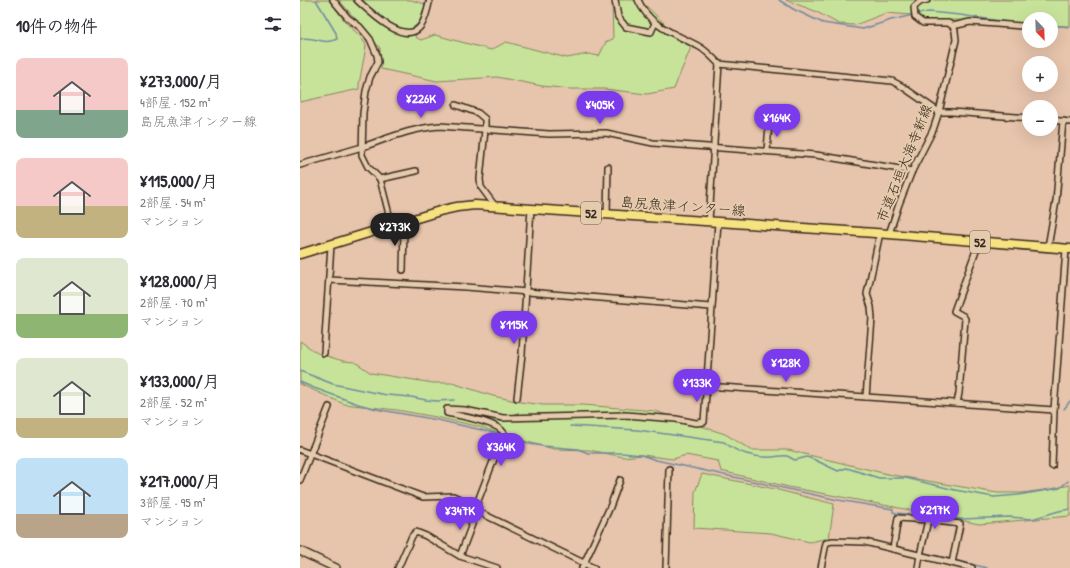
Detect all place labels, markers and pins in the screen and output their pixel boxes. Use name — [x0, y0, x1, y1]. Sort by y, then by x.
pin: ¥226K — [393, 85, 449, 119]
pin: ¥405K — [572, 91, 628, 125]
pin: ¥164K — [749, 104, 805, 138]
pin: ¥273K — [367, 213, 423, 247]
pin: ¥115K — [486, 311, 542, 345]
pin: ¥128K — [758, 349, 814, 383]
pin: ¥133K — [669, 369, 725, 403]
pin: ¥364K — [473, 433, 529, 467]
pin: ¥217K — [907, 496, 963, 530]
pin: ¥347K — [432, 497, 488, 531]

